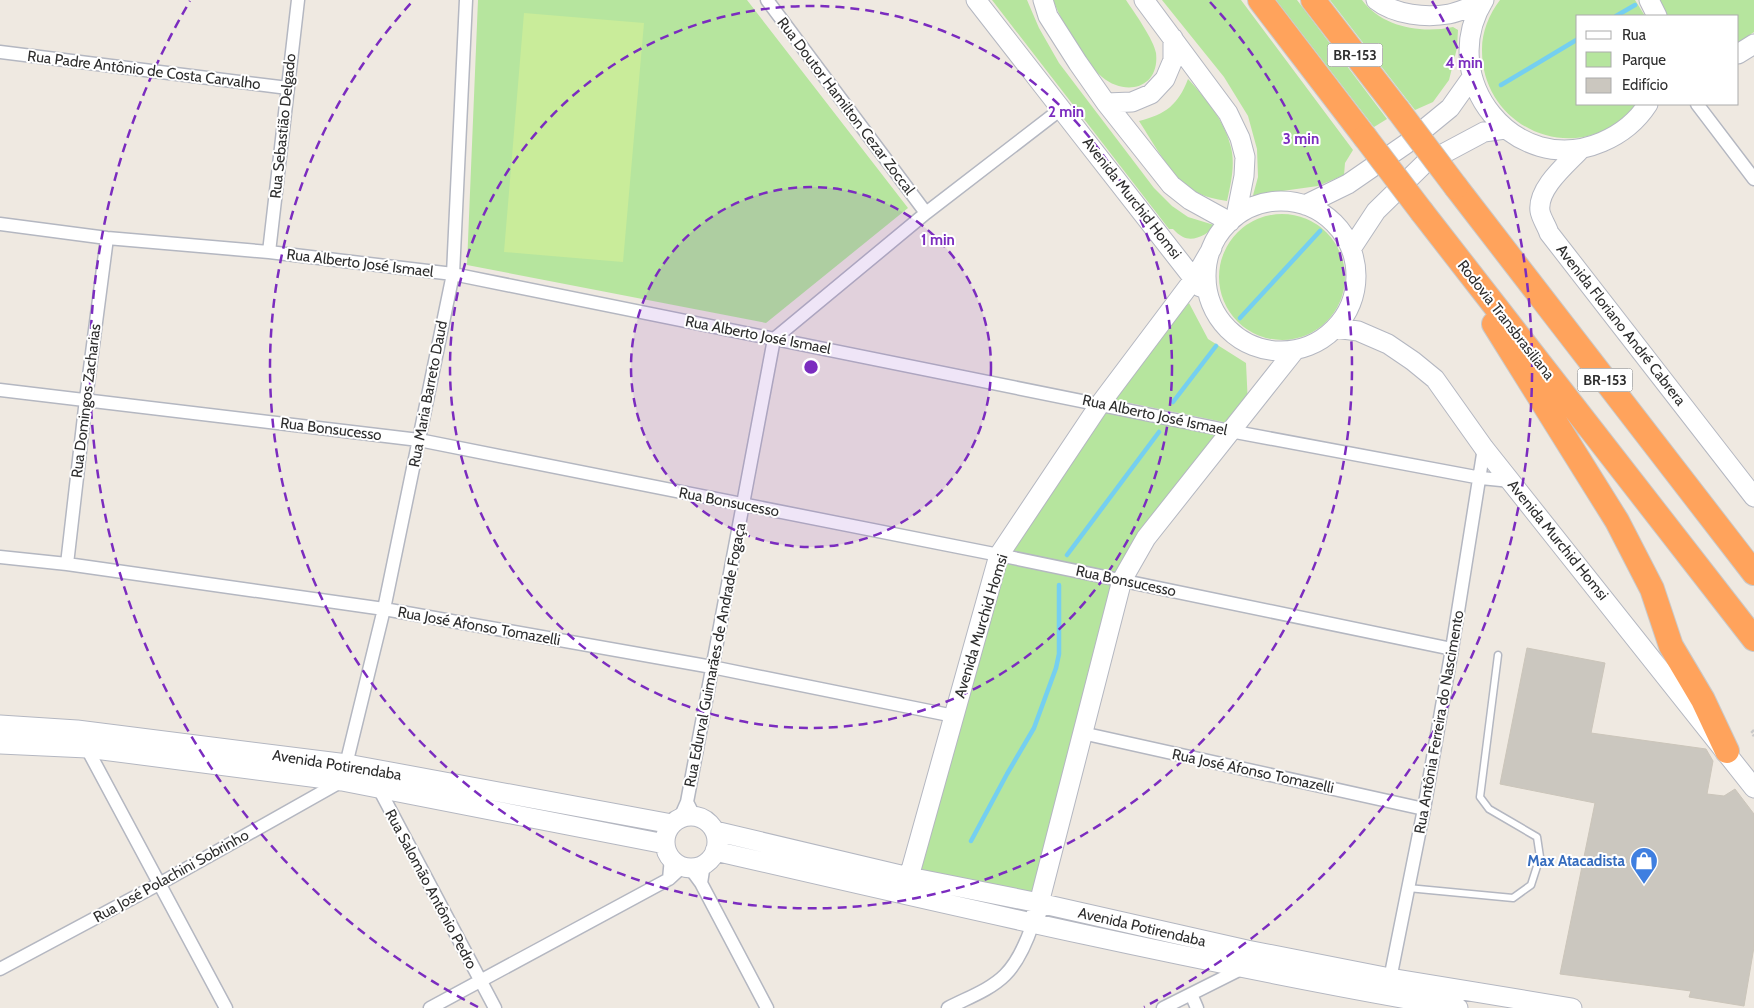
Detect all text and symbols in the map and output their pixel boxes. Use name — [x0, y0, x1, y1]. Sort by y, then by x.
street label: Rua Doutor Hamilton Cezar Zoccal — [773, 14, 919, 199]
legend — [1576, 15, 1739, 105]
text: Rua — [1622, 26, 1647, 44]
road number: BR-153 — [1328, 44, 1382, 66]
street label: Rua Padre Antônio de Costa Carvalho — [26, 47, 262, 93]
text: Parque — [1622, 51, 1666, 69]
street label: Rua Sebastião Delgado — [266, 53, 300, 199]
text: 4 min — [1445, 54, 1483, 72]
text: Edifício — [1622, 76, 1668, 94]
text: 2 min — [1048, 103, 1084, 121]
text: 3 min — [1283, 130, 1319, 148]
street label: Avenida Murchid Homsi — [1079, 134, 1185, 262]
text: 1 min — [921, 231, 955, 249]
street label: Avenida Floriano André Cabrera — [1553, 241, 1690, 410]
street label: Rua Alberto José Ismael — [285, 245, 435, 281]
street label: Rodovia Transbrasiliana — [1454, 257, 1559, 384]
street label: Rua Alberto José Ismael — [684, 312, 833, 358]
street label: Rua Maria Barreto Daud — [405, 319, 451, 469]
street label: Rua Domingos Zacharias — [68, 323, 104, 479]
centre of rings — [802, 358, 820, 376]
road number: BR-153 — [1578, 368, 1632, 392]
street label: Rua Alberto José Ismael — [1081, 391, 1230, 439]
street label: Rua Bonsucesso — [279, 414, 383, 444]
street label: Avenida Murchid Homsi — [1504, 476, 1612, 604]
street label: Rua Bonsucesso — [677, 483, 781, 521]
street label: Rua Edurval Guimarães de Andrade Fogaça — [681, 521, 750, 789]
street label: Avenida Murchid Homsi — [951, 552, 1011, 700]
street label: Rua Bonsucesso — [1074, 562, 1178, 600]
street label: Rua José Afonso Tomazelli — [396, 603, 562, 649]
street label: Rua Antônia Ferreira do Nascimento — [1410, 609, 1468, 835]
street label: Rua José Afonso Tomazelli — [1170, 745, 1336, 797]
street label: Avenida Potirendaba — [271, 746, 404, 784]
street label: Rua Salomão Antônio Pedro — [381, 806, 481, 972]
street label: Rua José Polachini Sobrinho — [90, 826, 252, 926]
shop icon: Max Atacadista — [1629, 846, 1659, 885]
place label: Max Atacadista — [1527, 852, 1626, 870]
street label: Avenida Potirendaba — [1076, 904, 1208, 951]

